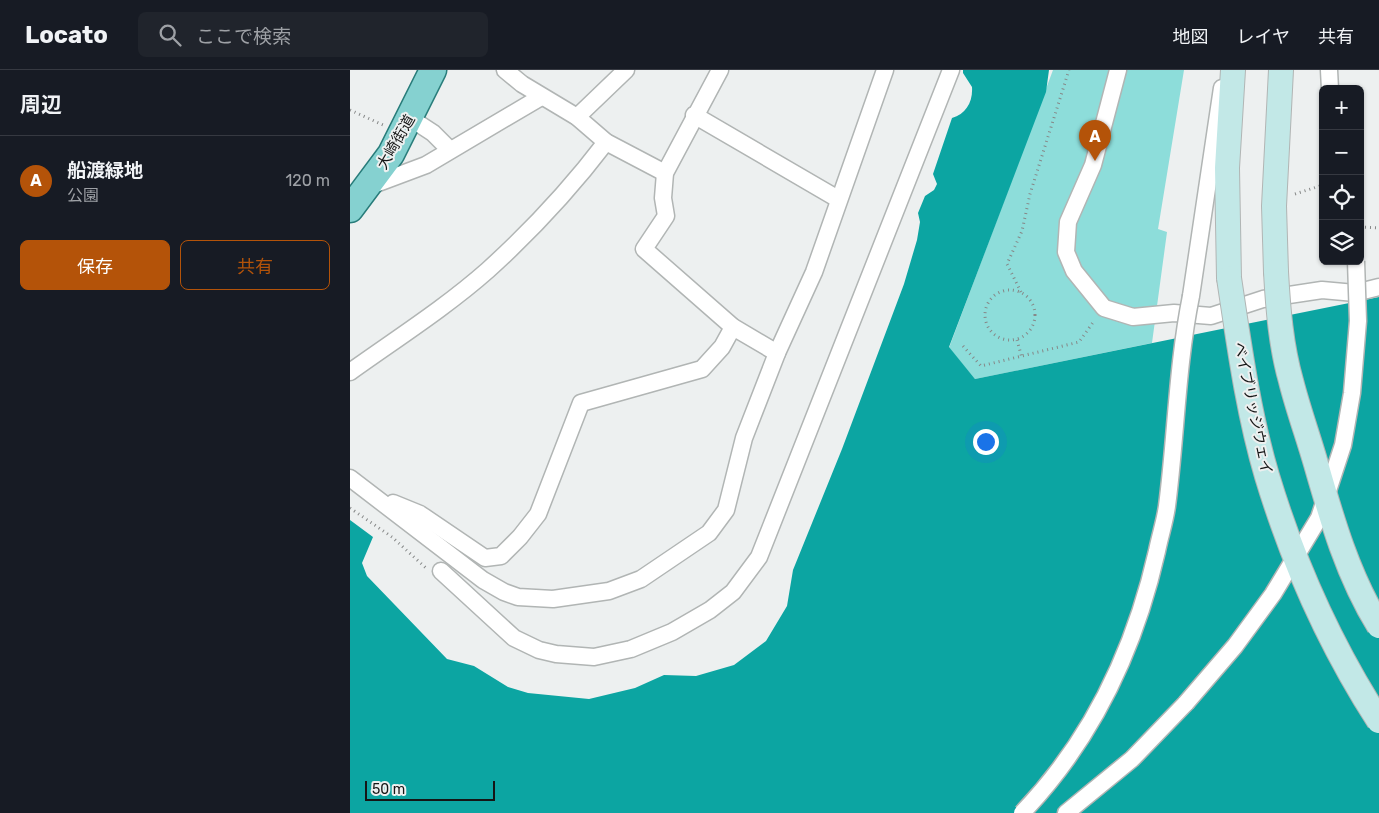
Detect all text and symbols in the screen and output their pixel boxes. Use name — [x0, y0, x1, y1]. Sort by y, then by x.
search box — [138, 12, 488, 57]
text: Locato — [25, 21, 108, 49]
icon: search — [156, 21, 184, 49]
text: ここで検索 — [196, 25, 291, 48]
text: 地図 — [1173, 26, 1209, 48]
text: レイヤ — [1237, 26, 1290, 48]
text: 共有 — [1318, 26, 1354, 48]
map controls — [1319, 85, 1364, 265]
button: + — [1319, 85, 1364, 130]
text: 周辺 — [20, 92, 62, 117]
street label: 大崎街道 — [373, 112, 419, 172]
pin: A — [1079, 120, 1111, 161]
button: − — [1319, 130, 1364, 175]
text: 船渡緑地 — [67, 159, 143, 182]
text: A — [30, 171, 42, 190]
text: 120 m — [285, 171, 330, 190]
button: locate — [1319, 175, 1364, 220]
text: 公園 — [67, 186, 99, 205]
button: layers — [1319, 220, 1364, 265]
button: 保存 — [20, 240, 170, 290]
button: 共有 — [180, 240, 330, 290]
street label: ベイブリッジウェイ — [1230, 340, 1276, 476]
your location — [973, 429, 999, 455]
scale bar — [365, 778, 495, 801]
text: 50 m — [372, 781, 405, 798]

